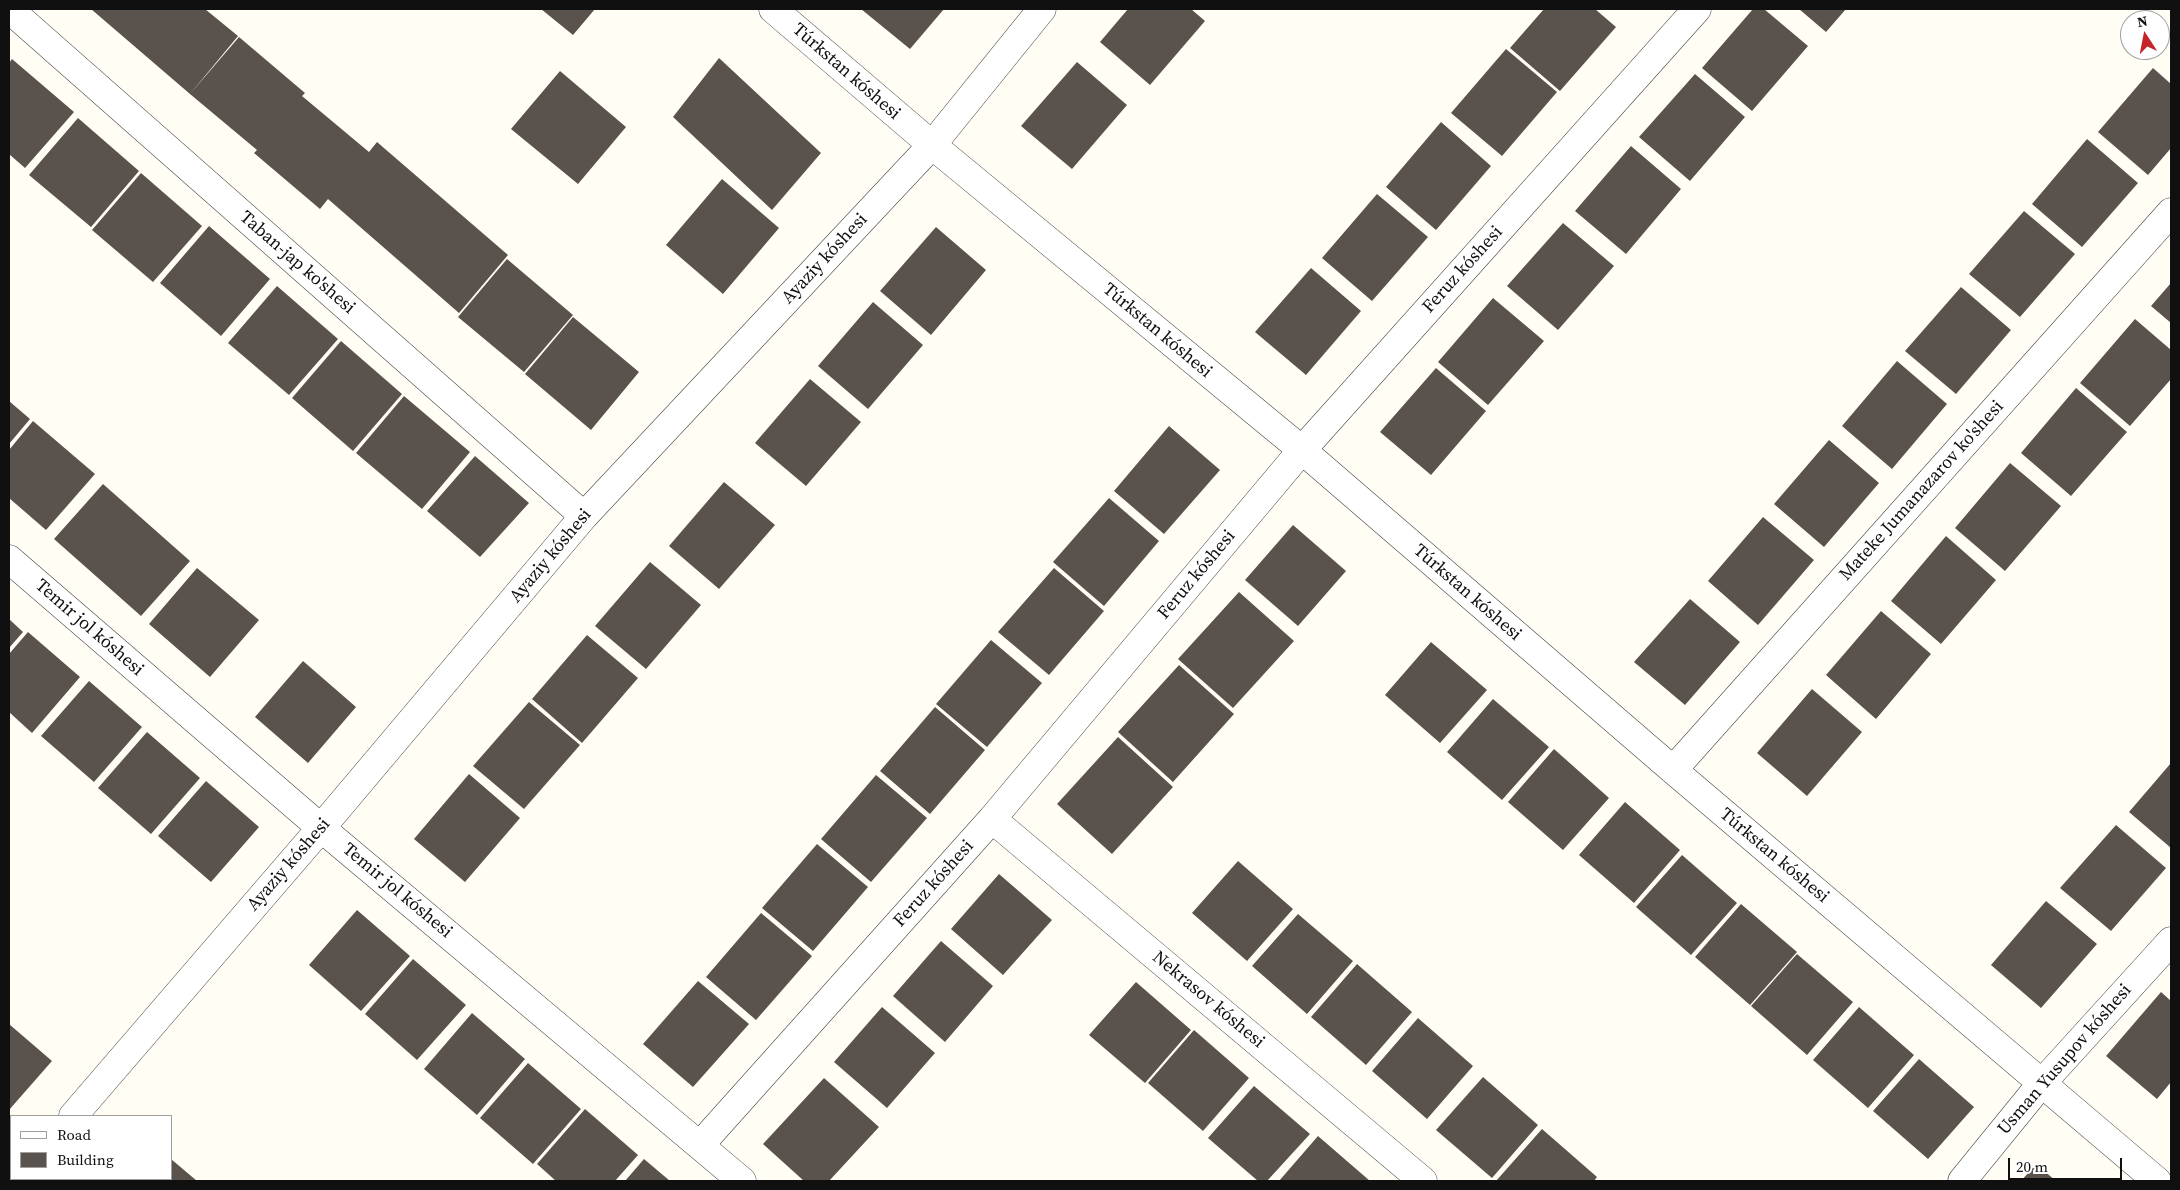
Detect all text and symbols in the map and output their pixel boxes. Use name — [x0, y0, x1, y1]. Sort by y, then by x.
north arrow — [2120, 10, 2170, 60]
text: N — [2135, 10, 2149, 32]
street label: Túrkstan kóshesi — [788, 19, 904, 125]
street label: Taban-jap ko'shesi — [235, 207, 359, 319]
street label: Ayaziy kóshesi — [778, 209, 872, 309]
street label: Feruz kóshesi — [1418, 222, 1508, 318]
street label: Túrkstan kóshesi — [1098, 279, 1216, 383]
street label: Mateke Jumanazarov ko'shesi — [1835, 397, 2009, 585]
street label: Ayaziy kóshesi — [505, 505, 597, 607]
street label: Feruz kóshesi — [1154, 526, 1240, 624]
street label: Túrkstan kóshesi — [1409, 540, 1525, 646]
street label: Temir jol kóshesi — [30, 575, 148, 681]
street label: Túrkstan kóshesi — [1715, 804, 1833, 908]
street label: Ayaziy kóshesi — [243, 814, 335, 916]
street label: Feruz kóshesi — [889, 836, 979, 932]
street label: Temir jol kóshesi — [338, 839, 456, 943]
street label: Nekrasov kóshesi — [1148, 947, 1268, 1053]
street label: Usman Yusupov kóshesi — [1994, 980, 2136, 1140]
legend — [10, 1115, 172, 1180]
text: Road — [57, 1124, 91, 1145]
scale bar — [2010, 1148, 2124, 1180]
text: Building — [57, 1149, 114, 1170]
text: 20 m — [2016, 1156, 2048, 1177]

